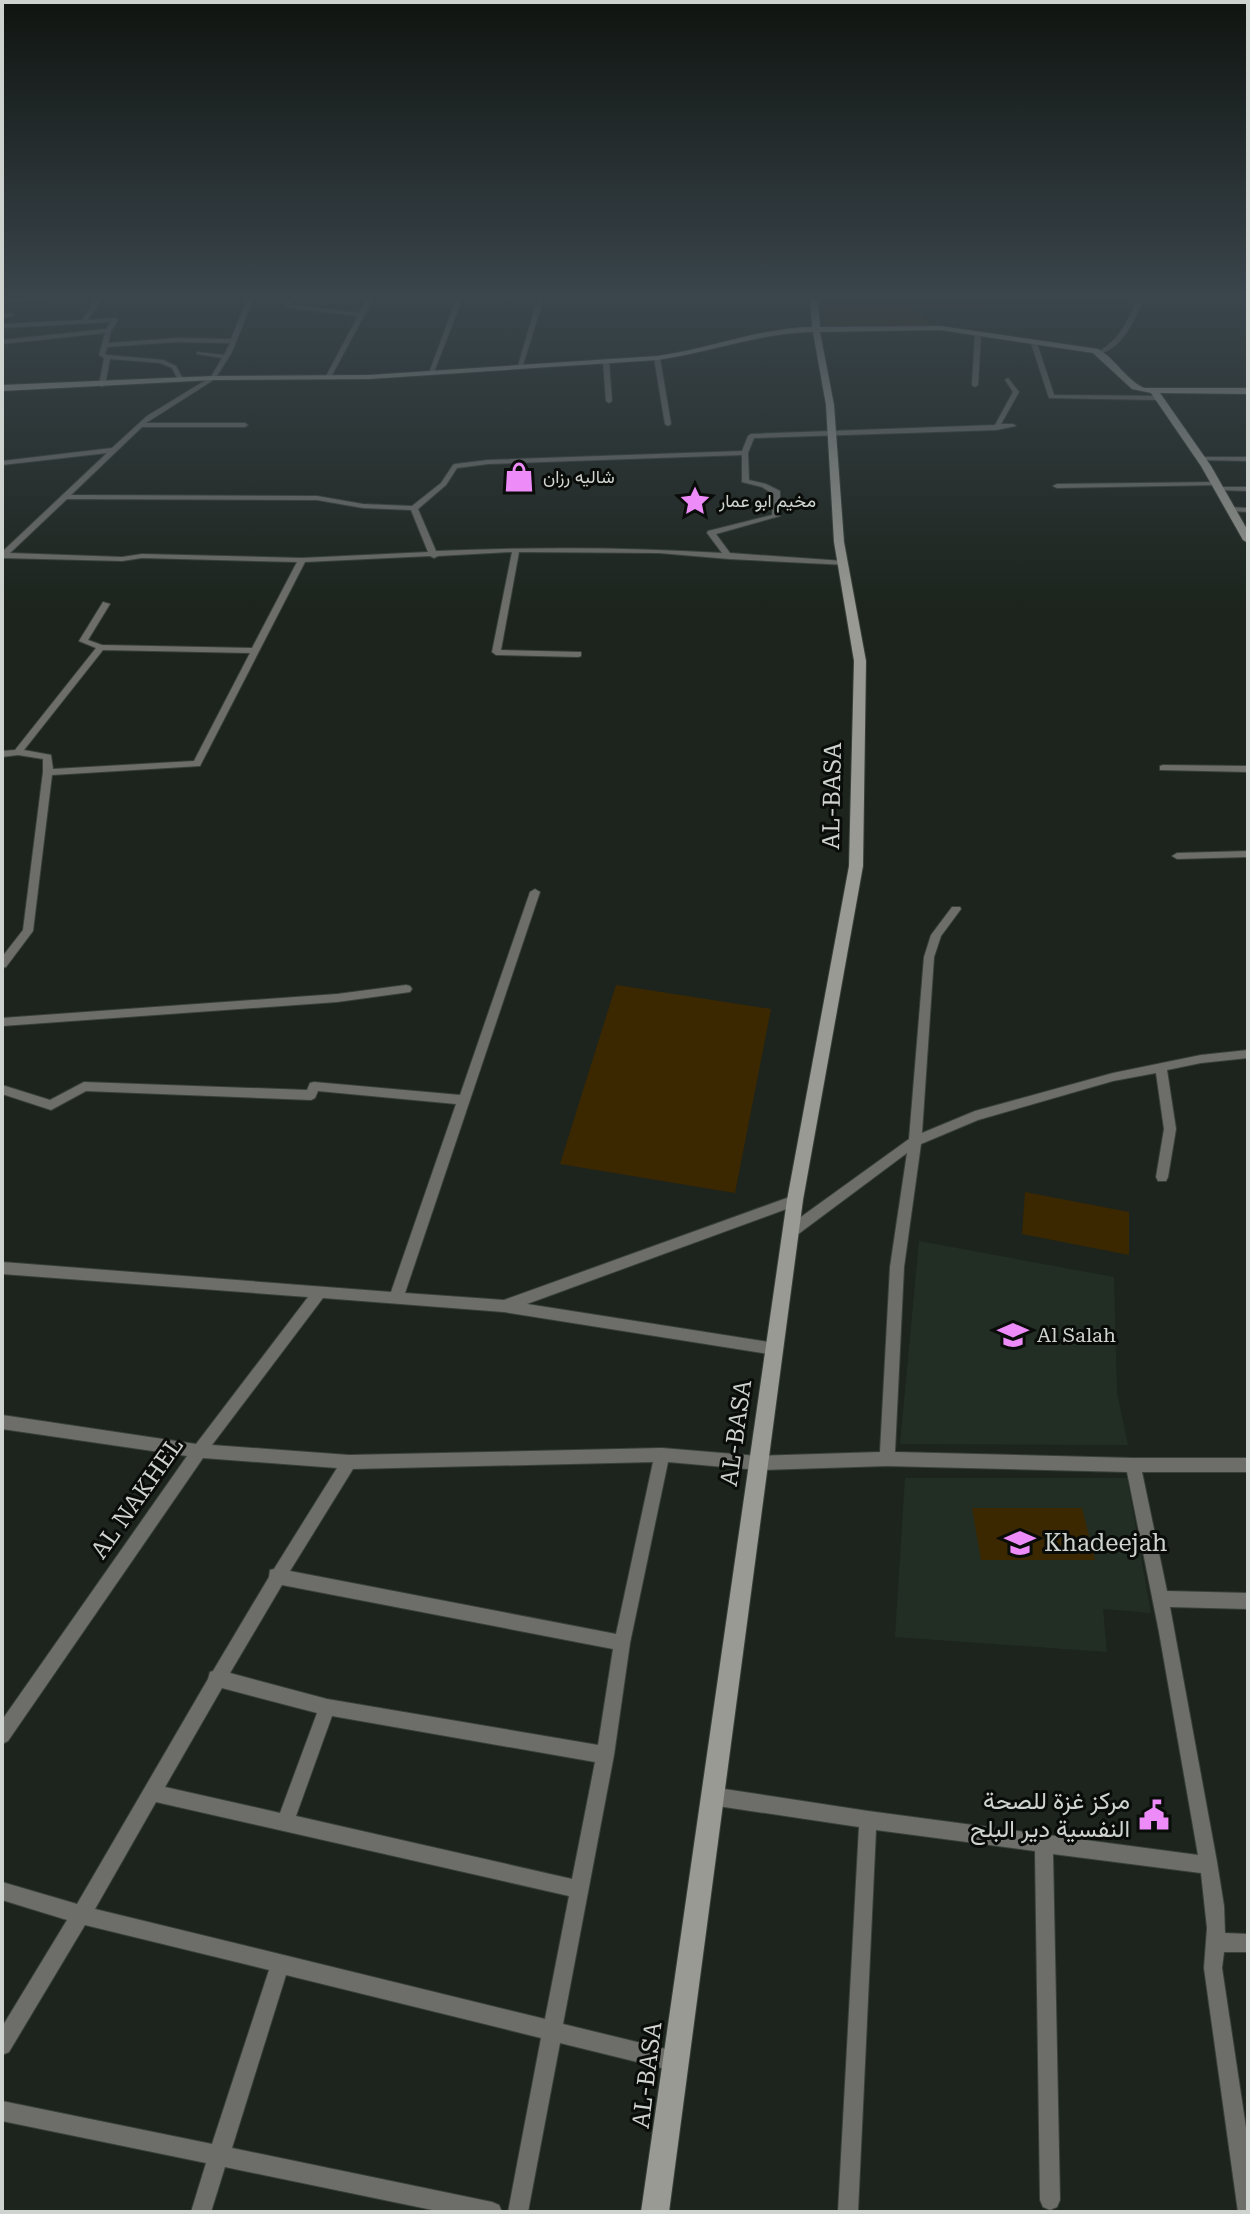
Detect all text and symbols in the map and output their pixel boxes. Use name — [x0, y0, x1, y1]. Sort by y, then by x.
shop icon: شاليه رزان — [502, 460, 536, 494]
place label: شاليه رزان — [543, 466, 615, 488]
place icon: مخيم ابو عمار — [678, 484, 712, 518]
place label: مخيم ابو عمار — [718, 490, 816, 513]
street label: AL-BASA — [817, 742, 847, 850]
school or university icon: Al Salah — [996, 1318, 1030, 1352]
place label: Al Salah — [1037, 1323, 1116, 1347]
street label: AL-BASA — [715, 1378, 757, 1488]
street label: AL NAKHEL — [85, 1432, 189, 1564]
school or university icon: Khadeejah — [1003, 1526, 1037, 1560]
place label: Khadeejah — [1044, 1529, 1167, 1557]
place label: مركز غزة للصحة النفسية دير البلح — [970, 1787, 1130, 1846]
public building icon: مركز غزة للصحة النفسية دير البلح — [1137, 1798, 1171, 1832]
street label: AL-BASA — [627, 2020, 667, 2130]

